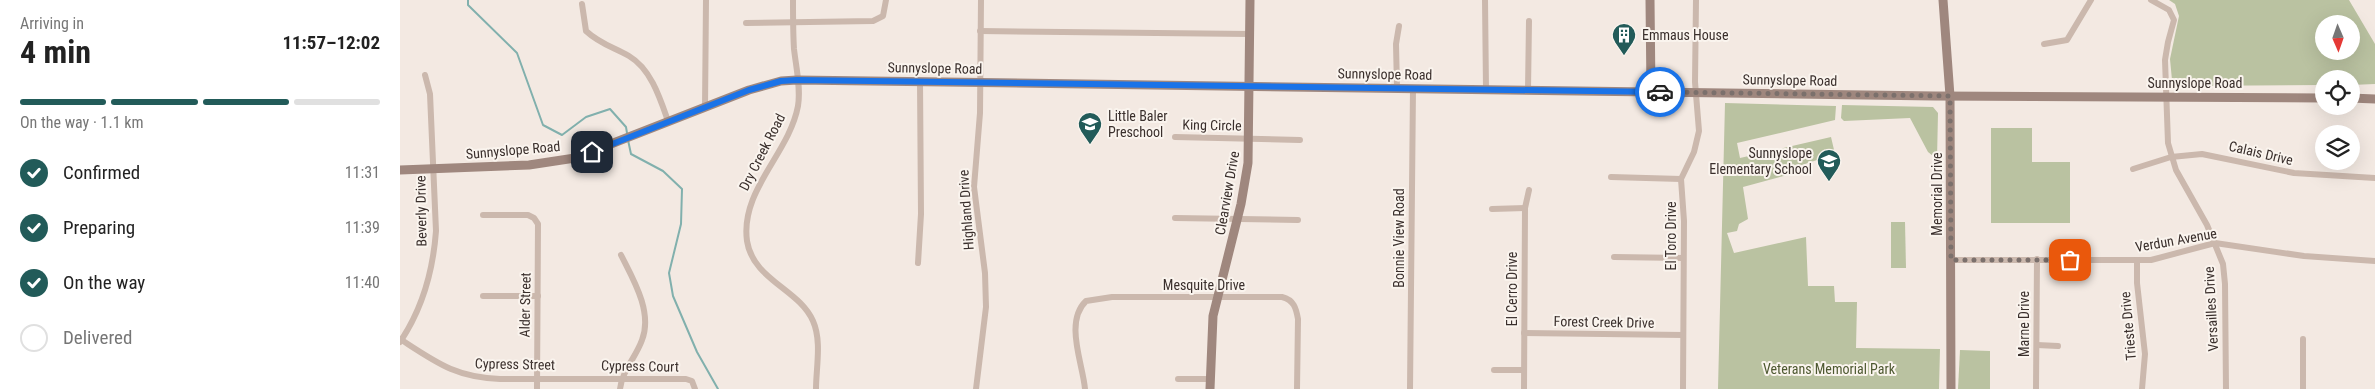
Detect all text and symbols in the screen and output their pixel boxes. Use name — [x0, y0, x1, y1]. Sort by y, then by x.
text: Arriving in — [20, 14, 84, 33]
north arrow — [2315, 15, 2360, 60]
map controls — [2315, 15, 2360, 170]
building icon: Emmaus House — [1611, 22, 1637, 56]
place label: Emmaus House — [1642, 27, 1729, 43]
text: 11:57–12:02 — [282, 31, 380, 54]
text: 4 min — [20, 33, 91, 71]
street label: Sunnyslope Road — [887, 59, 983, 77]
street label: Sunnyslope Road — [1337, 65, 1433, 83]
courier — [1635, 67, 1685, 117]
button: locate — [2315, 70, 2360, 115]
street label: Sunnyslope Road — [1742, 71, 1838, 89]
street label: Sunnyslope Road — [2148, 75, 2242, 91]
icon: car — [1646, 78, 1674, 106]
place label: Little Baler Preschool — [1108, 108, 1168, 140]
street label: Dry Creek Road — [736, 111, 788, 193]
school or university icon: Little Baler Preschool — [1077, 111, 1103, 145]
text: On the way · 1.1 km — [20, 113, 143, 132]
street label: King Circle — [1182, 116, 1242, 134]
button: layers — [2315, 125, 2360, 170]
pin — [571, 131, 613, 173]
street label: Sunnyslope Road — [465, 138, 561, 162]
icon: home — [578, 138, 606, 166]
street label: Calais Drive — [2227, 138, 2295, 168]
place label: Sunnyslope Elementary School — [1709, 145, 1812, 177]
school or university icon: Sunnyslope Elementary School — [1816, 148, 1842, 182]
street label: Clearview Drive — [1212, 149, 1242, 236]
street label: Memorial Drive — [1929, 152, 1945, 236]
icon: check — [20, 159, 48, 187]
text: Confirmed — [63, 161, 140, 184]
text: 11:31 — [345, 163, 380, 182]
street label: Highland Drive — [955, 169, 977, 251]
street label: Beverly Drive — [412, 175, 430, 247]
street label: Bonnie View Road — [1391, 188, 1407, 288]
street label: El Toro Drive — [1663, 201, 1679, 271]
icon: check — [20, 214, 48, 242]
text: Preparing — [63, 216, 135, 239]
text: 11:39 — [345, 218, 380, 237]
street label: Verdun Avenue — [2134, 225, 2218, 255]
pin — [2049, 239, 2091, 281]
icon: bag — [2056, 246, 2084, 274]
street label: El Cerro Drive — [1504, 251, 1520, 326]
street label: Versailles Drive — [2201, 266, 2221, 352]
icon: check — [20, 269, 48, 297]
text: On the way — [63, 271, 145, 294]
street label: Alder Street — [516, 272, 534, 338]
text: 11:40 — [345, 273, 380, 292]
street label: Mesquite Drive — [1163, 277, 1246, 293]
street label: Trieste Drive — [2117, 290, 2139, 361]
street label: Marne Drive — [2016, 291, 2032, 357]
street label: Forest Creek Drive — [1554, 313, 1655, 331]
text: Delivered — [63, 326, 132, 349]
street label: Cypress Street — [475, 355, 555, 373]
street label: Cypress Court — [601, 357, 679, 375]
park label: Veterans Memorial Park — [1763, 361, 1896, 377]

